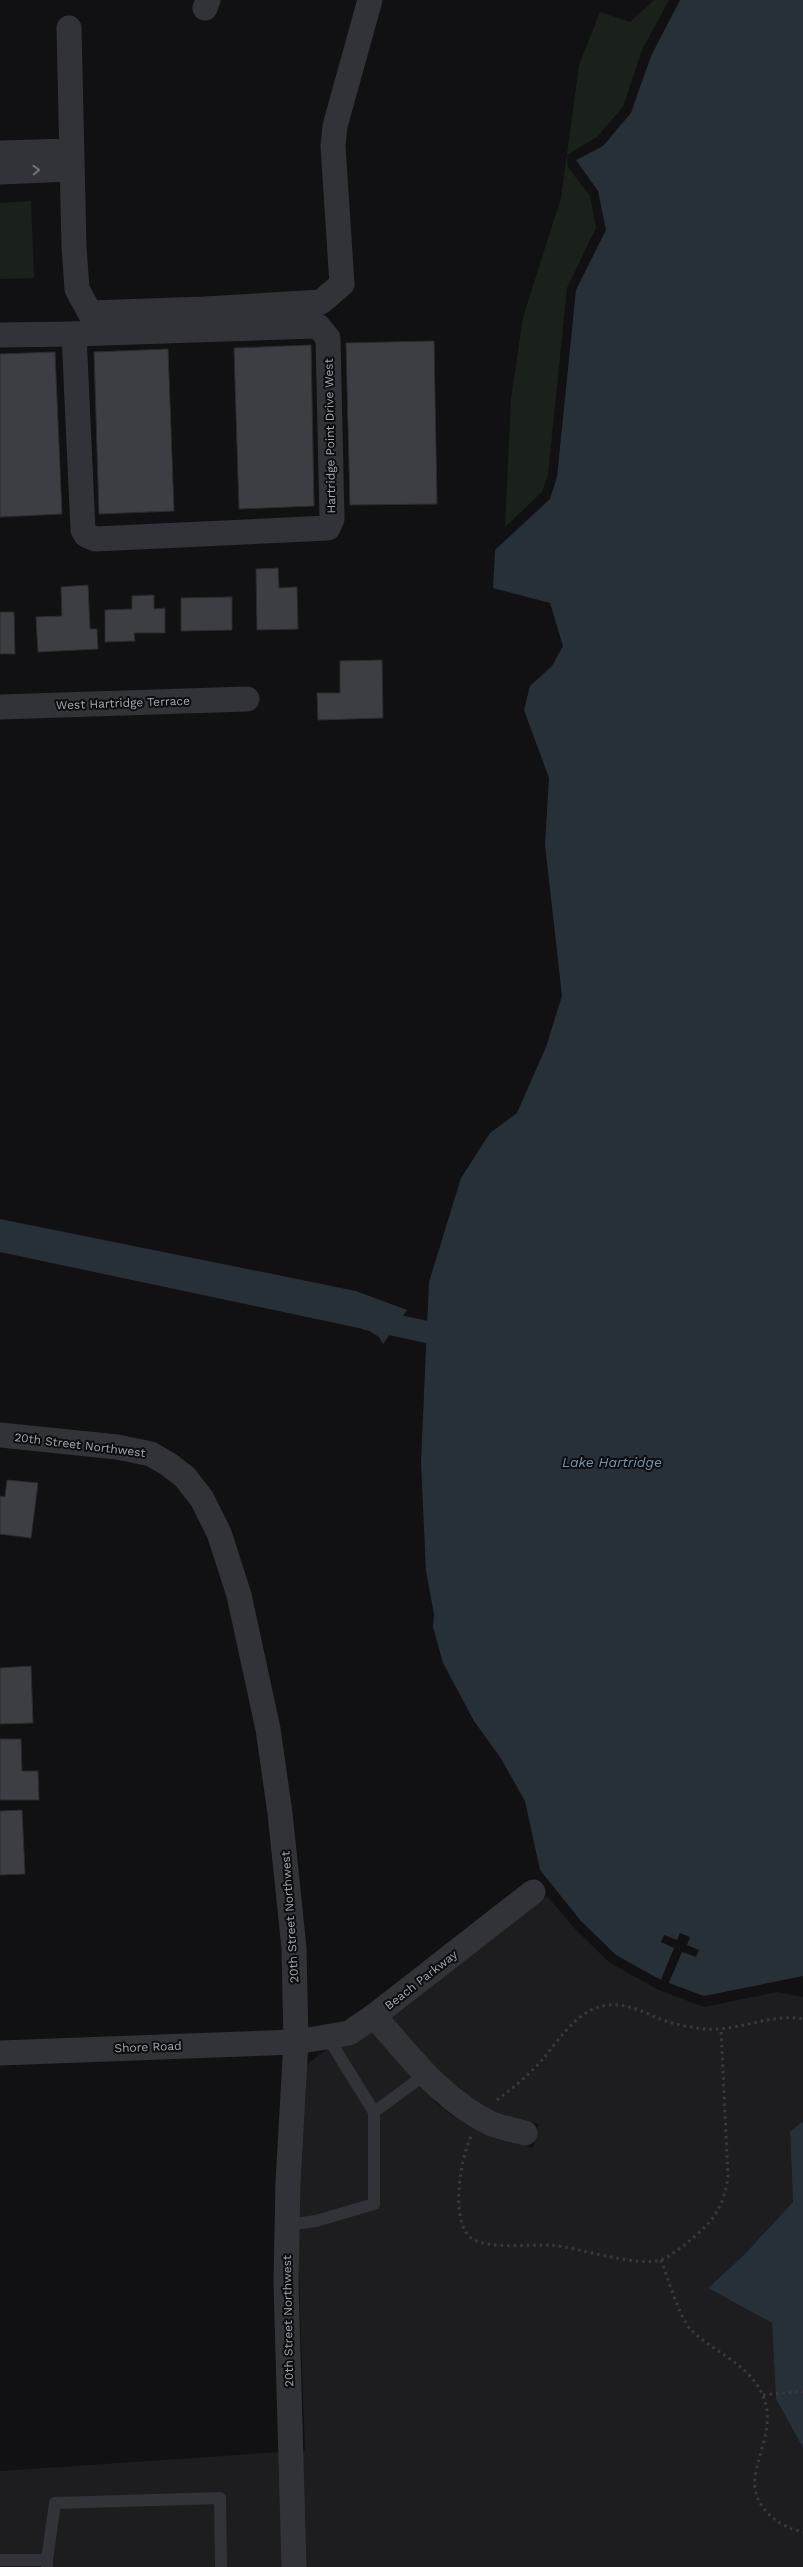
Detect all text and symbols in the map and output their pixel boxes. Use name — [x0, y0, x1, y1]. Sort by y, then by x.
one-way arrow — [32, 165, 40, 176]
street label: Hartridge Point Drive West — [322, 358, 338, 514]
street label: West Hartridge Terrace — [56, 694, 190, 712]
street label: 20th Street Northwest — [14, 1430, 146, 1460]
water label: Lake Hartridge — [562, 1454, 662, 1470]
street label: 20th Street Northwest — [278, 1851, 302, 1983]
street label: Beach Parkway — [382, 1947, 461, 2013]
street label: Shore Road — [114, 2039, 182, 2055]
street label: 20th Street Northwest — [280, 2255, 296, 2387]

